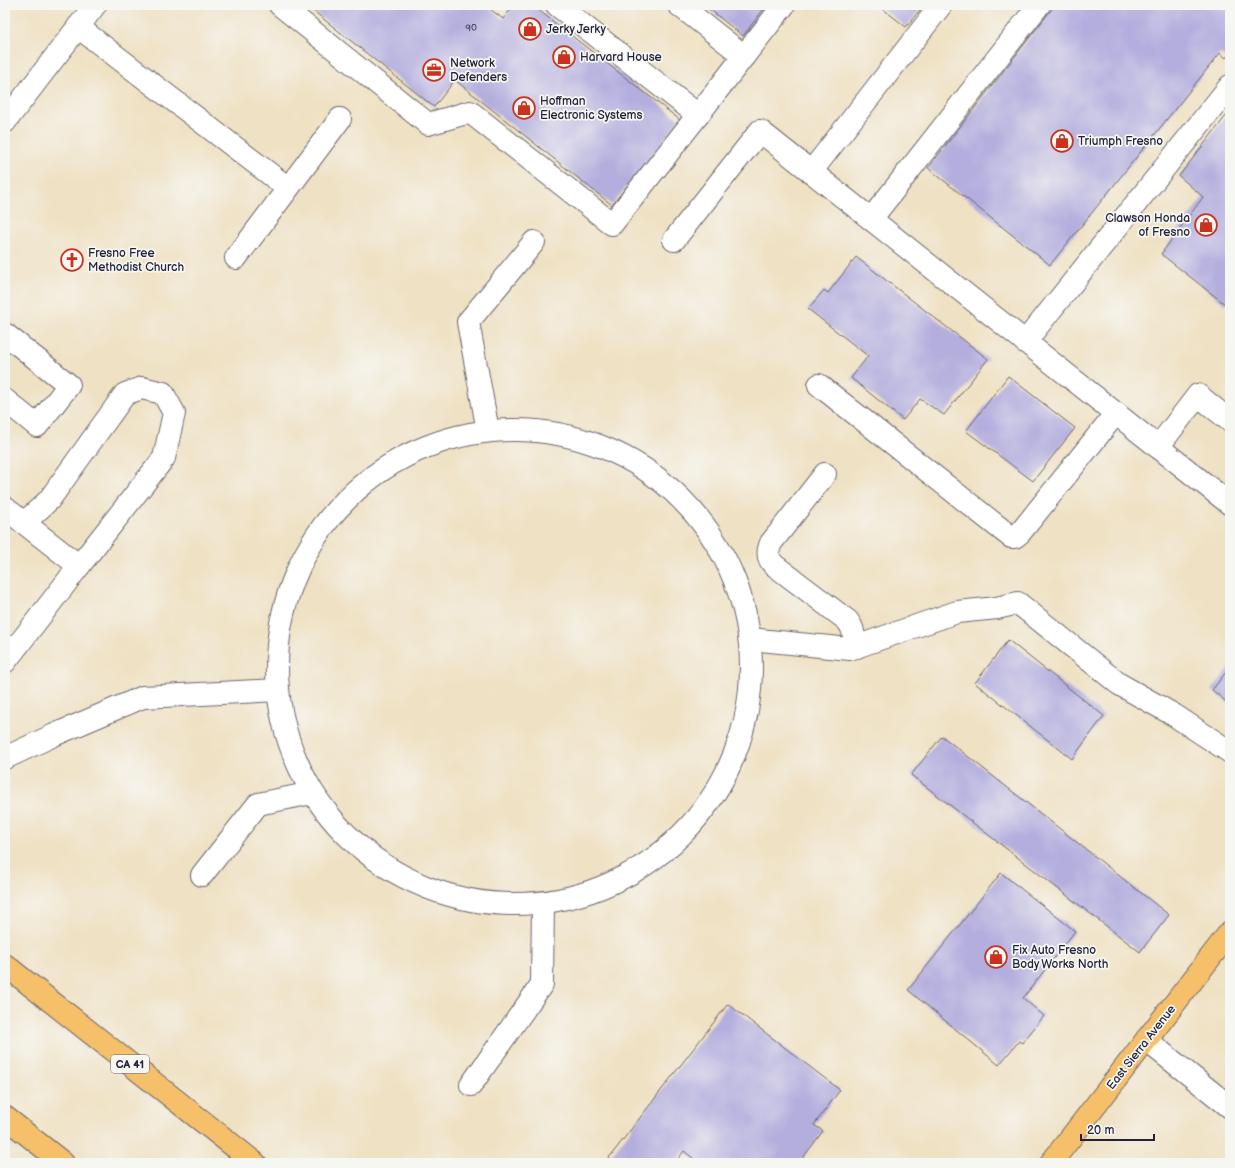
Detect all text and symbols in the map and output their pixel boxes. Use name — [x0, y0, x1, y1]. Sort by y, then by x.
shop icon: Jerky Jerky — [517, 16, 543, 42]
house number: 90 — [465, 22, 477, 34]
place label: Jerky Jerky — [546, 22, 606, 37]
shop icon: Harvard House — [551, 44, 577, 70]
place label: Harvard House — [580, 50, 662, 65]
place label: Network Defenders — [450, 56, 507, 85]
office icon: Network Defenders — [421, 57, 447, 83]
place label: Hoffman Electronic Systems — [540, 94, 642, 123]
shop icon: Hoffman Electronic Systems — [511, 95, 537, 121]
shop icon: Triumph Fresno — [1049, 128, 1075, 154]
place label: Triumph Fresno — [1078, 134, 1163, 149]
place label: Clawson Honda of Fresno — [1105, 211, 1190, 240]
shop icon: Clawson Honda of Fresno — [1193, 212, 1219, 238]
place label: Fresno Free Methodist Church — [88, 246, 184, 275]
church icon: Fresno Free Methodist Church — [59, 247, 85, 273]
place label: Fix Auto Fresno Body Works North — [1012, 943, 1109, 972]
shop icon: Fix Auto Fresno Body Works North — [983, 944, 1009, 970]
street label: East Sierra Avenue — [1104, 1002, 1179, 1093]
road number: CA 41 — [111, 1055, 149, 1073]
scale bar — [1081, 1116, 1154, 1142]
text: 20 m — [1087, 1123, 1114, 1138]

